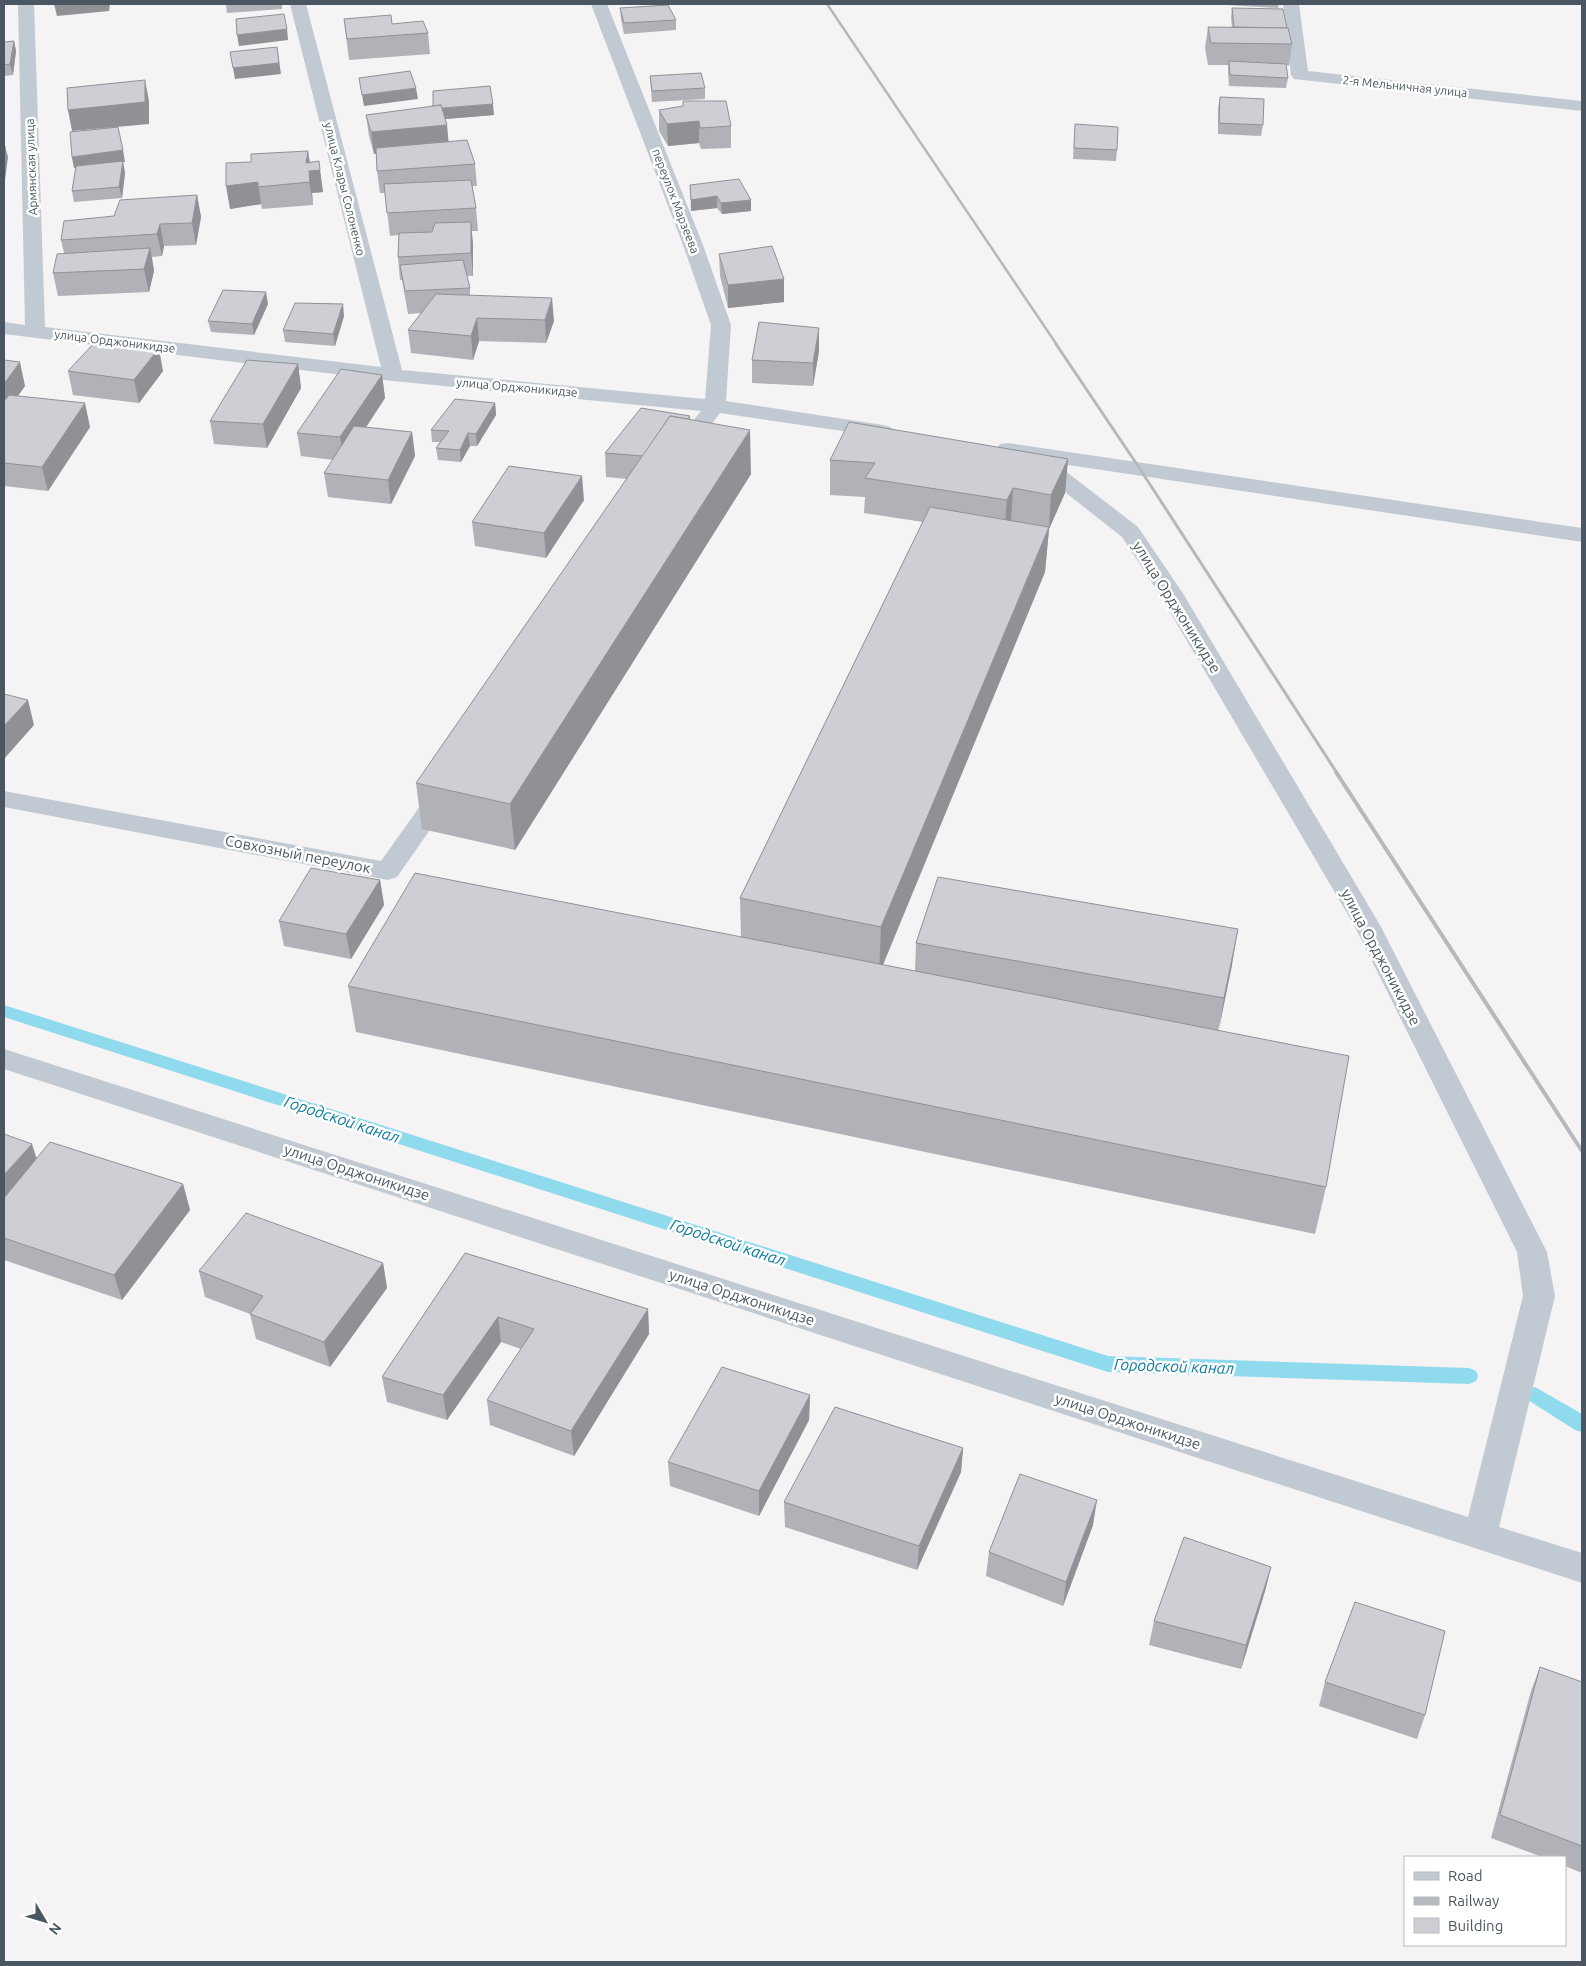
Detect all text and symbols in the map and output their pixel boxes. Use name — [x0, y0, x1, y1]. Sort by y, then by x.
street label: 2-я Мельничная улица — [1342, 73, 1468, 99]
street label: Армянская улица — [23, 118, 39, 216]
street label: улица Клары Солоненко — [322, 121, 368, 257]
street label: переулок Марзеева — [650, 147, 702, 255]
street label: улица Орджоникидзе — [54, 327, 176, 355]
street label: улица Орджоникидзе — [456, 375, 578, 399]
street label: улица Орджоникидзе — [1129, 538, 1225, 676]
street label: Совхозный переулок — [224, 832, 372, 877]
street label: улица Орджоникидзе — [1338, 886, 1424, 1028]
water label: Городской канал — [282, 1092, 402, 1146]
street label: улица Орджоникидзе — [282, 1140, 432, 1204]
water label: Городской канал — [668, 1215, 788, 1269]
street label: улица Орджоникидзе — [667, 1265, 817, 1329]
water label: Городской канал — [1114, 1355, 1235, 1377]
street label: улица Орджоникидзе — [1053, 1389, 1203, 1453]
legend — [1404, 1856, 1566, 1946]
text: Road — [1448, 1867, 1483, 1884]
text: Railway — [1448, 1892, 1499, 1909]
north arrow — [20, 1896, 70, 1946]
text: Building — [1448, 1917, 1503, 1934]
text: N — [46, 1920, 65, 1938]

